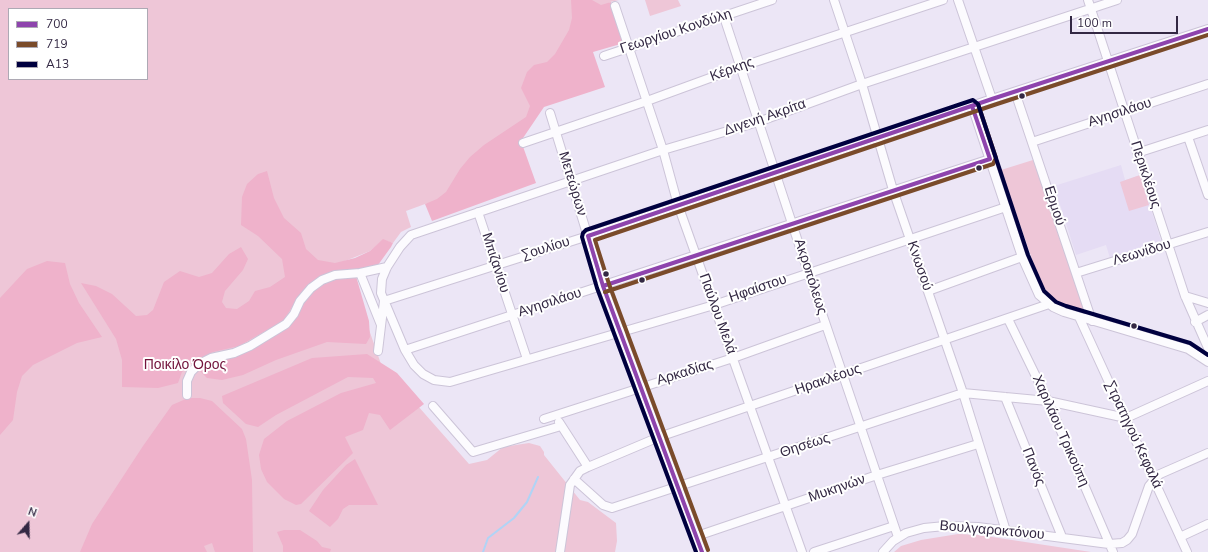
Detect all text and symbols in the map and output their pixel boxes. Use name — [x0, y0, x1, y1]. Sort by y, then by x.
street label: Γεωργίου Κονδύλη — [618, 6, 734, 58]
legend — [8, 8, 148, 80]
scale bar — [1072, 8, 1180, 34]
text: 100 m — [1077, 15, 1112, 31]
text: 700 — [46, 16, 68, 32]
text: 719 — [46, 36, 68, 52]
street label: Κέρκης — [708, 54, 756, 86]
text: A13 — [46, 56, 69, 72]
unlabelled marker — [1017, 91, 1027, 101]
street label: Αγησιλάου — [1086, 95, 1154, 131]
street label: Διγενή Ακρίτα — [722, 96, 808, 140]
street label: Περικλέους — [1126, 139, 1164, 211]
street label: Μετεώρων — [554, 150, 590, 218]
unlabelled marker — [974, 163, 984, 173]
street label: Ερμού — [1040, 184, 1068, 228]
street label: Μπιζανίου — [477, 231, 513, 295]
street label: Σουλίου — [520, 234, 572, 264]
street label: Λεωνίδου — [1111, 236, 1173, 270]
street label: Ακροπόλεως — [790, 237, 830, 317]
street label: Κνωσού — [903, 239, 935, 293]
unlabelled marker — [601, 269, 611, 279]
street label: Παύλου Μελά — [695, 271, 739, 357]
street label: Ηφαίστου — [727, 271, 789, 307]
unlabelled marker — [637, 275, 647, 285]
street label: Αγησιλάου — [516, 285, 584, 321]
unlabelled marker — [1129, 321, 1139, 331]
street label: Αρκαδίας — [655, 356, 715, 390]
park label: Ποικίλο Όρος — [144, 358, 226, 374]
street label: Ηρακλέους — [793, 361, 863, 399]
street label: Χαριλάου Τρικούπη — [1028, 373, 1092, 489]
street label: Στρατηγού Κεφαλά — [1101, 378, 1165, 492]
street label: Θησέως — [778, 430, 832, 462]
street label: Πανός — [1018, 445, 1048, 489]
street label: Μυκηνών — [806, 471, 868, 507]
north arrow — [8, 504, 48, 544]
text: N — [26, 504, 39, 521]
street label: Βουλγαροκτόνου — [939, 518, 1045, 544]

